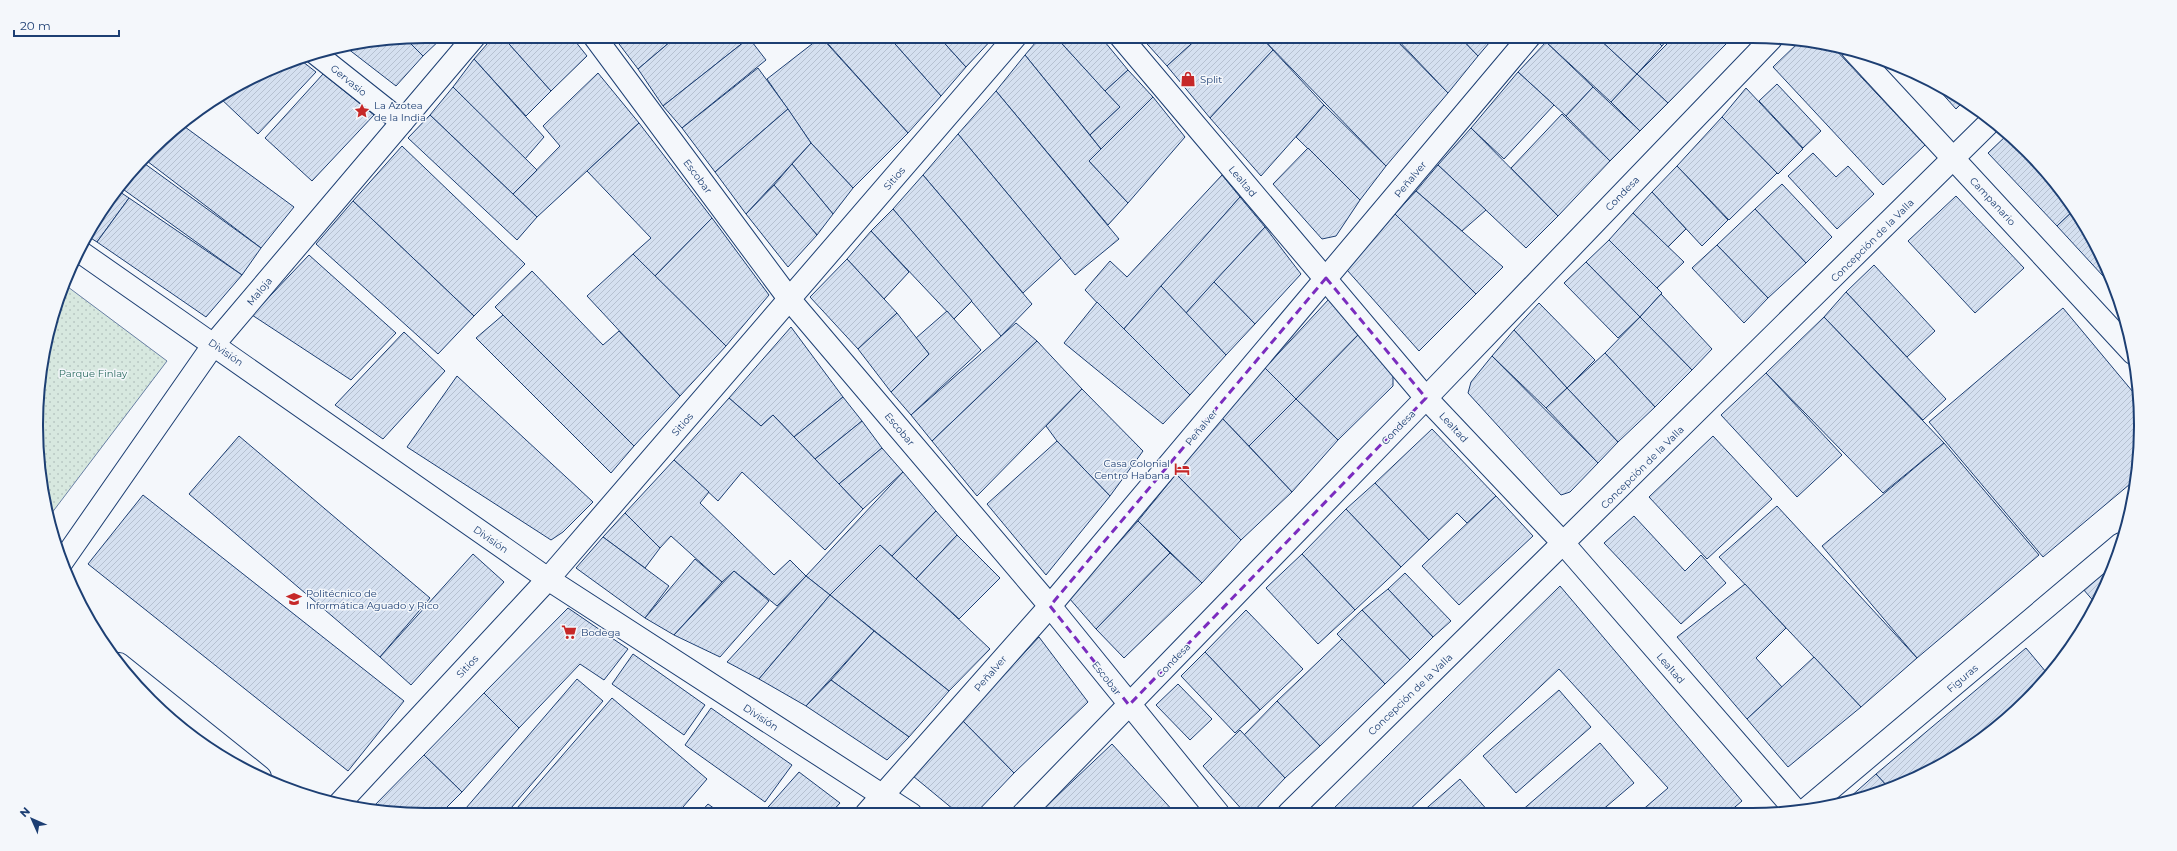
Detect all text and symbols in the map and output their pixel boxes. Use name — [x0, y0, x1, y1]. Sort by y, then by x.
scale bar — [14, 12, 119, 38]
text: 20 m — [20, 18, 51, 33]
street label: Gervasio — [328, 62, 369, 99]
shop icon: Split — [1179, 70, 1197, 88]
place label: Split — [1200, 73, 1222, 86]
place label: La Azotea de la India — [374, 99, 426, 124]
place icon: La Azotea de la India — [353, 102, 371, 120]
street label: Escobar — [680, 156, 715, 196]
street label: Peñalver — [1391, 158, 1429, 200]
street label: Lealtad — [1226, 163, 1259, 200]
street label: Sitios — [881, 164, 908, 193]
street label: Condesa — [1603, 173, 1642, 214]
street label: Campanario — [1967, 174, 2018, 228]
street label: Concepción de la Valla — [1828, 196, 1917, 285]
street label: Maloja — [244, 274, 275, 308]
street label: División — [206, 336, 246, 369]
park label: Parque Finlay — [59, 367, 128, 380]
street label: Peñalver — [1182, 406, 1220, 448]
street label: Condesa — [1379, 407, 1418, 448]
street label: Lealtad — [1436, 409, 1471, 445]
street label: Sitios — [669, 410, 696, 439]
street label: Escobar — [882, 410, 917, 449]
street label: Concepción de la Valla — [1598, 423, 1687, 512]
place label: Casa Colonial Centro Habana — [1094, 457, 1170, 482]
hotel icon: Casa Colonial Centro Habana — [1173, 460, 1191, 478]
street label: División — [471, 523, 511, 556]
place label: Politécnico de Informática Aguado y Rico — [306, 587, 439, 612]
school or university icon: Politécnico de Informática Aguado y Rico — [285, 590, 303, 608]
supermarket icon: Bodega — [560, 623, 578, 641]
place label: Bodega — [581, 626, 620, 639]
street label: Condesa — [1154, 640, 1193, 681]
street label: Lealtad — [1654, 650, 1688, 686]
street label: Concepción de la Valla — [1365, 651, 1455, 738]
street label: Sitios — [454, 652, 481, 681]
street label: Peñalver — [971, 653, 1010, 694]
street label: Escobar — [1089, 659, 1124, 698]
street label: Figuras — [1944, 661, 1981, 695]
street label: División — [741, 701, 781, 734]
north arrow — [12, 799, 52, 839]
text: N — [17, 804, 33, 820]

